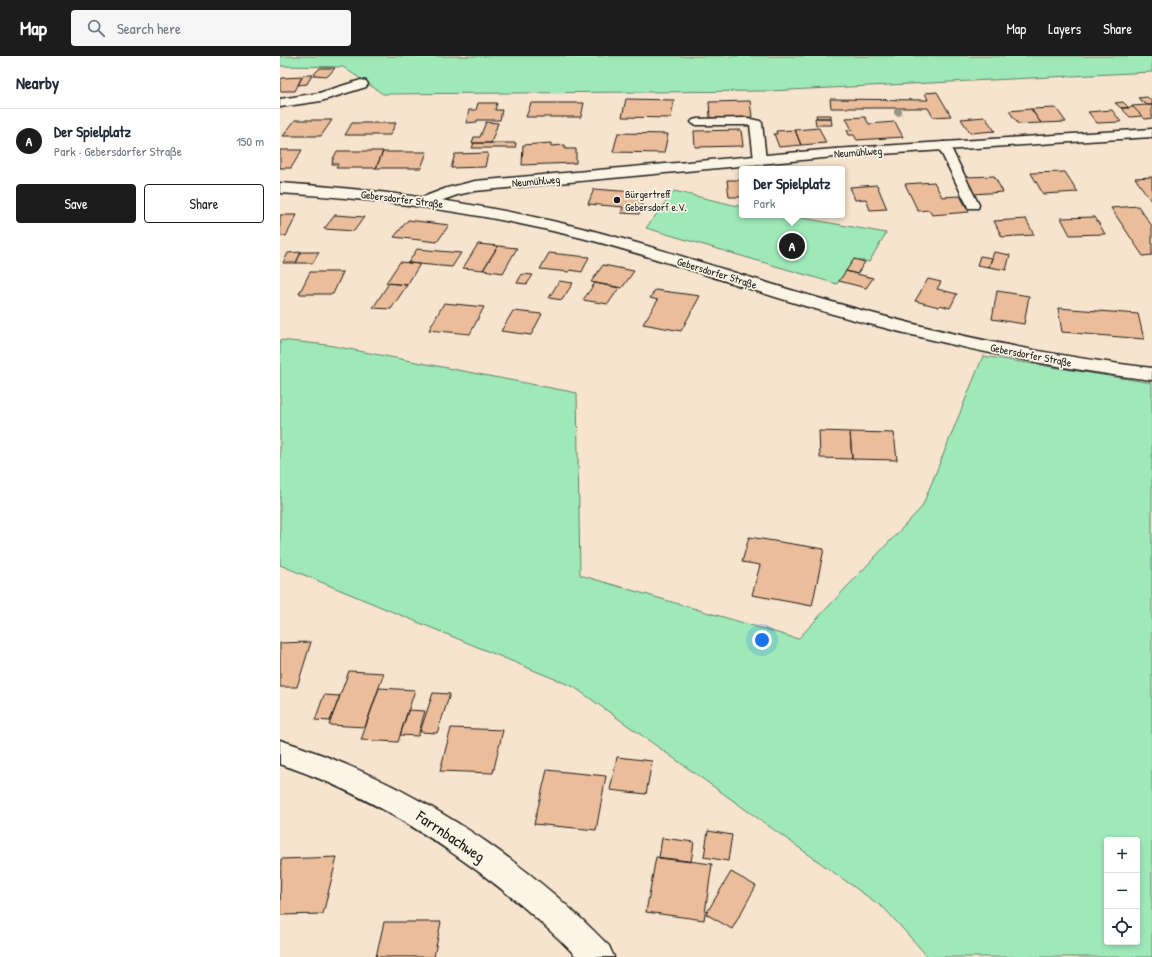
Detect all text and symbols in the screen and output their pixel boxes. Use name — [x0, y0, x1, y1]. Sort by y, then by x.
search box — [71, 10, 351, 46]
text: Map — [20, 15, 47, 41]
icon: search — [85, 17, 107, 39]
text: Search here — [117, 18, 181, 39]
text: Map — [1006, 19, 1026, 38]
text: Layers — [1048, 19, 1081, 38]
text: Share — [1103, 19, 1132, 38]
text: Nearby — [16, 71, 59, 94]
text: Der Spielplatz — [54, 121, 131, 142]
text: A — [26, 132, 32, 150]
text: 150 m — [236, 132, 264, 150]
text: Park · Gebersdorfer Straße — [54, 142, 182, 160]
street label: Neumühlweg — [833, 143, 883, 161]
popup — [739, 166, 845, 218]
street label: Neumühlweg — [511, 172, 561, 190]
text: Der Spielplatz — [754, 173, 830, 194]
button: Save — [16, 184, 136, 223]
button: Share — [144, 184, 264, 223]
street label: Gebersdorfer Straße — [360, 187, 444, 211]
place label: Bürgertreff Gebersdorf e.V. — [625, 187, 687, 214]
text: Park — [754, 194, 775, 212]
marker: Bürgertreff Gebersdorf e.V. — [612, 195, 622, 205]
pin: A — [779, 231, 805, 261]
street label: Gebersdorfer Straße — [675, 254, 759, 292]
street label: Gebersdorfer Straße — [989, 340, 1074, 370]
your location — [752, 630, 772, 650]
street label: Farrnbachweg — [411, 804, 490, 867]
map controls — [1104, 837, 1140, 945]
button: + — [1104, 837, 1140, 873]
button: − — [1104, 873, 1140, 909]
button: locate — [1104, 909, 1140, 945]

